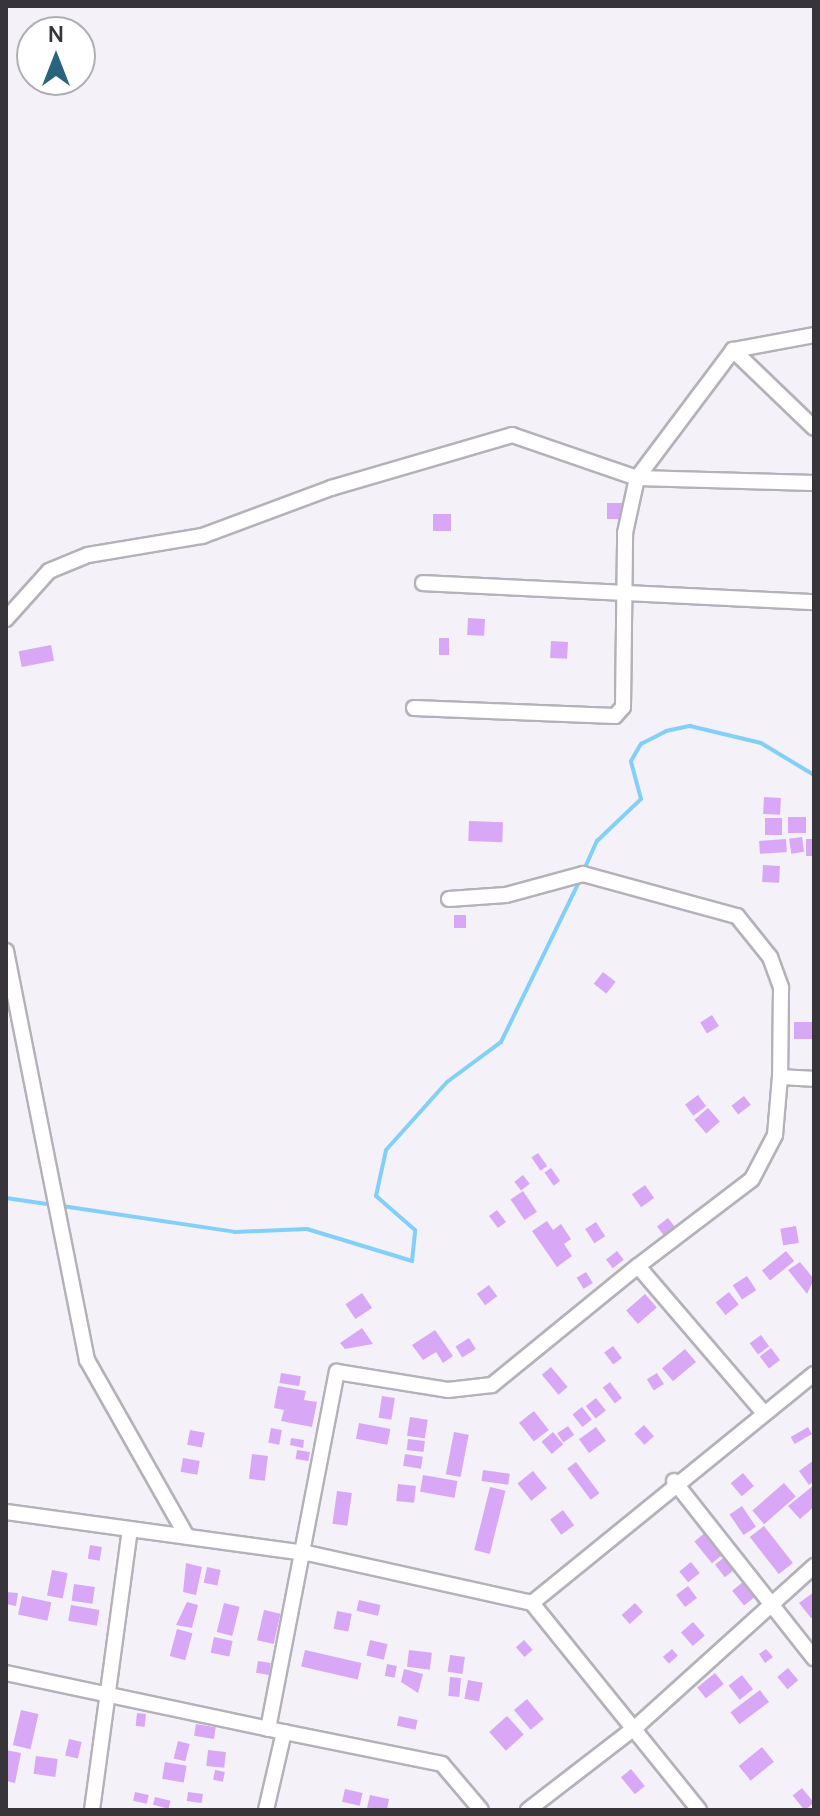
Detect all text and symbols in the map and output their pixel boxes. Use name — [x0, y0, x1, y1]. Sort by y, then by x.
north arrow — [16, 16, 96, 96]
text: N — [48, 19, 64, 49]

